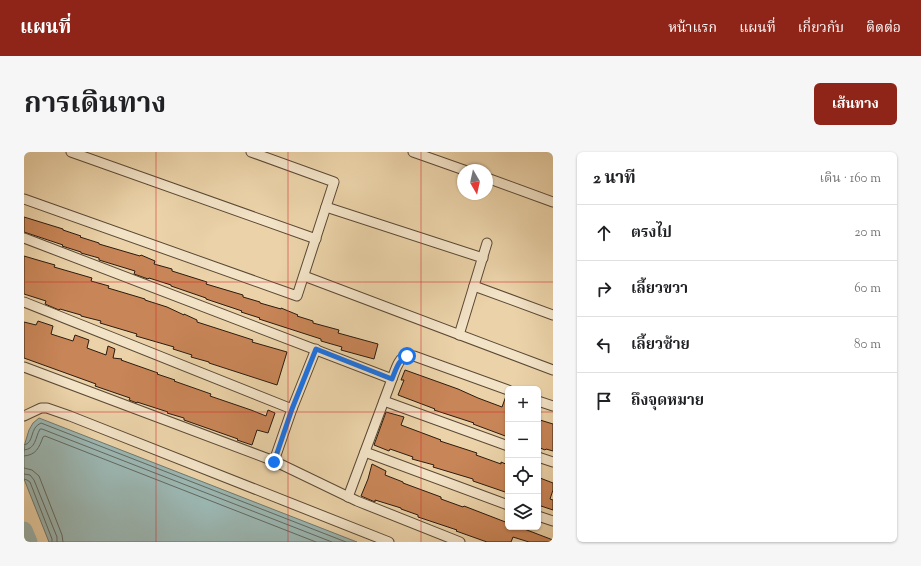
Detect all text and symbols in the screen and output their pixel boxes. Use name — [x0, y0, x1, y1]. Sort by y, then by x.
text: แผนที่ — [20, 15, 71, 42]
text: หน้าแรก — [668, 19, 717, 39]
text: แผนที่ — [739, 19, 776, 39]
text: เกี่ยวกับ — [798, 19, 844, 39]
text: ติดต่อ — [866, 19, 901, 39]
button: เส้นทาง — [814, 83, 897, 125]
text: การเดินทาง — [24, 85, 166, 125]
north arrow — [457, 164, 493, 200]
text: 2 นาที — [593, 167, 636, 191]
text: เดิน · 160 m — [820, 170, 881, 188]
icon: ahead — [593, 222, 615, 244]
text: ตรงไป — [631, 223, 672, 244]
text: 20 m — [855, 224, 881, 242]
icon: right — [593, 278, 615, 300]
text: เลี้ยวขวา — [631, 279, 688, 300]
text: 60 m — [854, 280, 881, 298]
icon: left — [593, 334, 615, 356]
text: เลี้ยวซ้าย — [631, 335, 690, 356]
text: 80 m — [854, 336, 881, 354]
route start — [398, 347, 416, 365]
map controls — [505, 386, 541, 530]
button: + — [505, 386, 541, 422]
icon: arrive — [593, 390, 615, 412]
text: ถึงจุดหมาย — [631, 391, 704, 412]
button: − — [505, 422, 541, 458]
route end — [265, 453, 283, 471]
button: locate — [505, 458, 541, 494]
button: layers — [505, 494, 541, 530]

